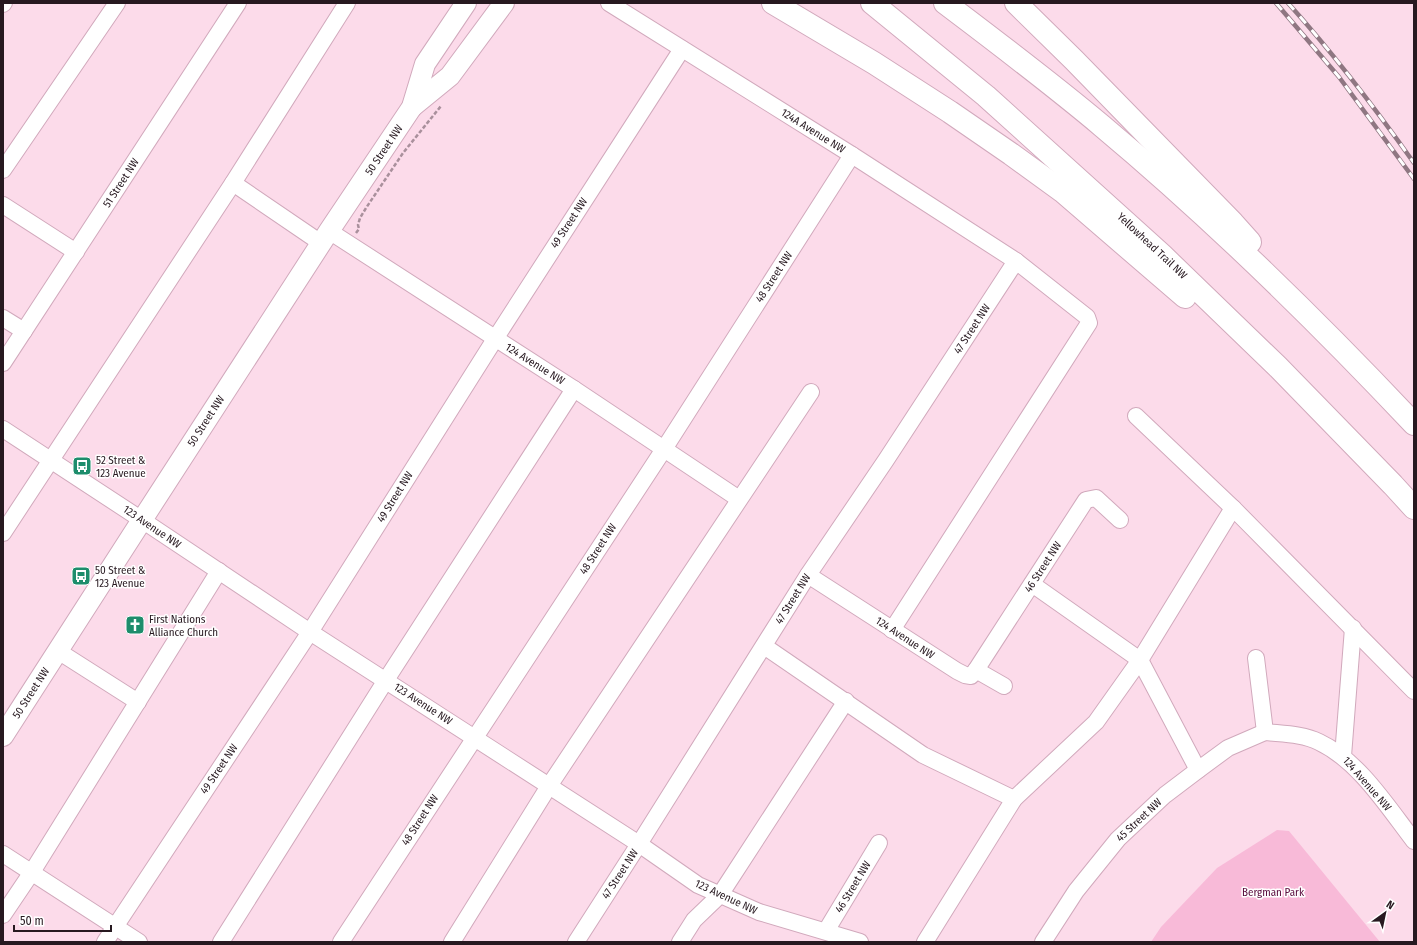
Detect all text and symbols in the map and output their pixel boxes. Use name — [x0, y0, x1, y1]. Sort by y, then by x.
street label: 124A Avenue NW — [779, 106, 847, 156]
street label: 50 Street NW — [362, 122, 406, 178]
street label: 51 Street NW — [100, 156, 142, 210]
street label: 49 Street NW — [548, 195, 590, 251]
street label: Yellowhead Trail NW — [1114, 210, 1190, 282]
street label: 48 Street NW — [753, 249, 795, 305]
street label: 47 Street NW — [951, 302, 993, 356]
street label: 124 Avenue NW — [503, 341, 567, 387]
street label: 50 Street NW — [185, 393, 227, 449]
place label: 52 Street & 123 Avenue — [96, 454, 146, 480]
bus stop icon: 52 Street & 123 Avenue — [71, 455, 93, 477]
street label: 49 Street NW — [374, 469, 416, 525]
street label: 123 Avenue NW — [120, 503, 184, 551]
street label: 48 Street NW — [577, 521, 619, 577]
street label: 46 Street NW — [1022, 539, 1064, 595]
place label: 50 Street & 123 Avenue — [95, 564, 145, 590]
bus stop icon: 50 Street & 123 Avenue — [70, 565, 92, 587]
street label: 47 Street NW — [772, 572, 814, 626]
place label: First Nations Alliance Church — [149, 613, 218, 639]
church icon: First Nations Alliance Church — [124, 614, 146, 636]
street label: 124 Avenue NW — [873, 614, 937, 662]
street label: 50 Street NW — [10, 665, 52, 721]
street label: 123 Avenue NW — [391, 680, 455, 728]
street label: 49 Street NW — [198, 741, 240, 797]
street label: 124 Avenue NW — [1340, 754, 1394, 814]
street label: 48 Street NW — [399, 792, 441, 848]
street label: 45 Street NW — [1114, 796, 1164, 844]
street label: 47 Street NW — [599, 847, 641, 901]
street label: 46 Street NW — [833, 859, 873, 915]
street label: 123 Avenue NW — [693, 877, 759, 917]
park label: Bergman Park — [1242, 886, 1305, 899]
north arrow — [1365, 893, 1405, 933]
text: N — [1384, 898, 1396, 912]
scale bar — [14, 907, 111, 933]
text: 50 m — [20, 914, 44, 928]

